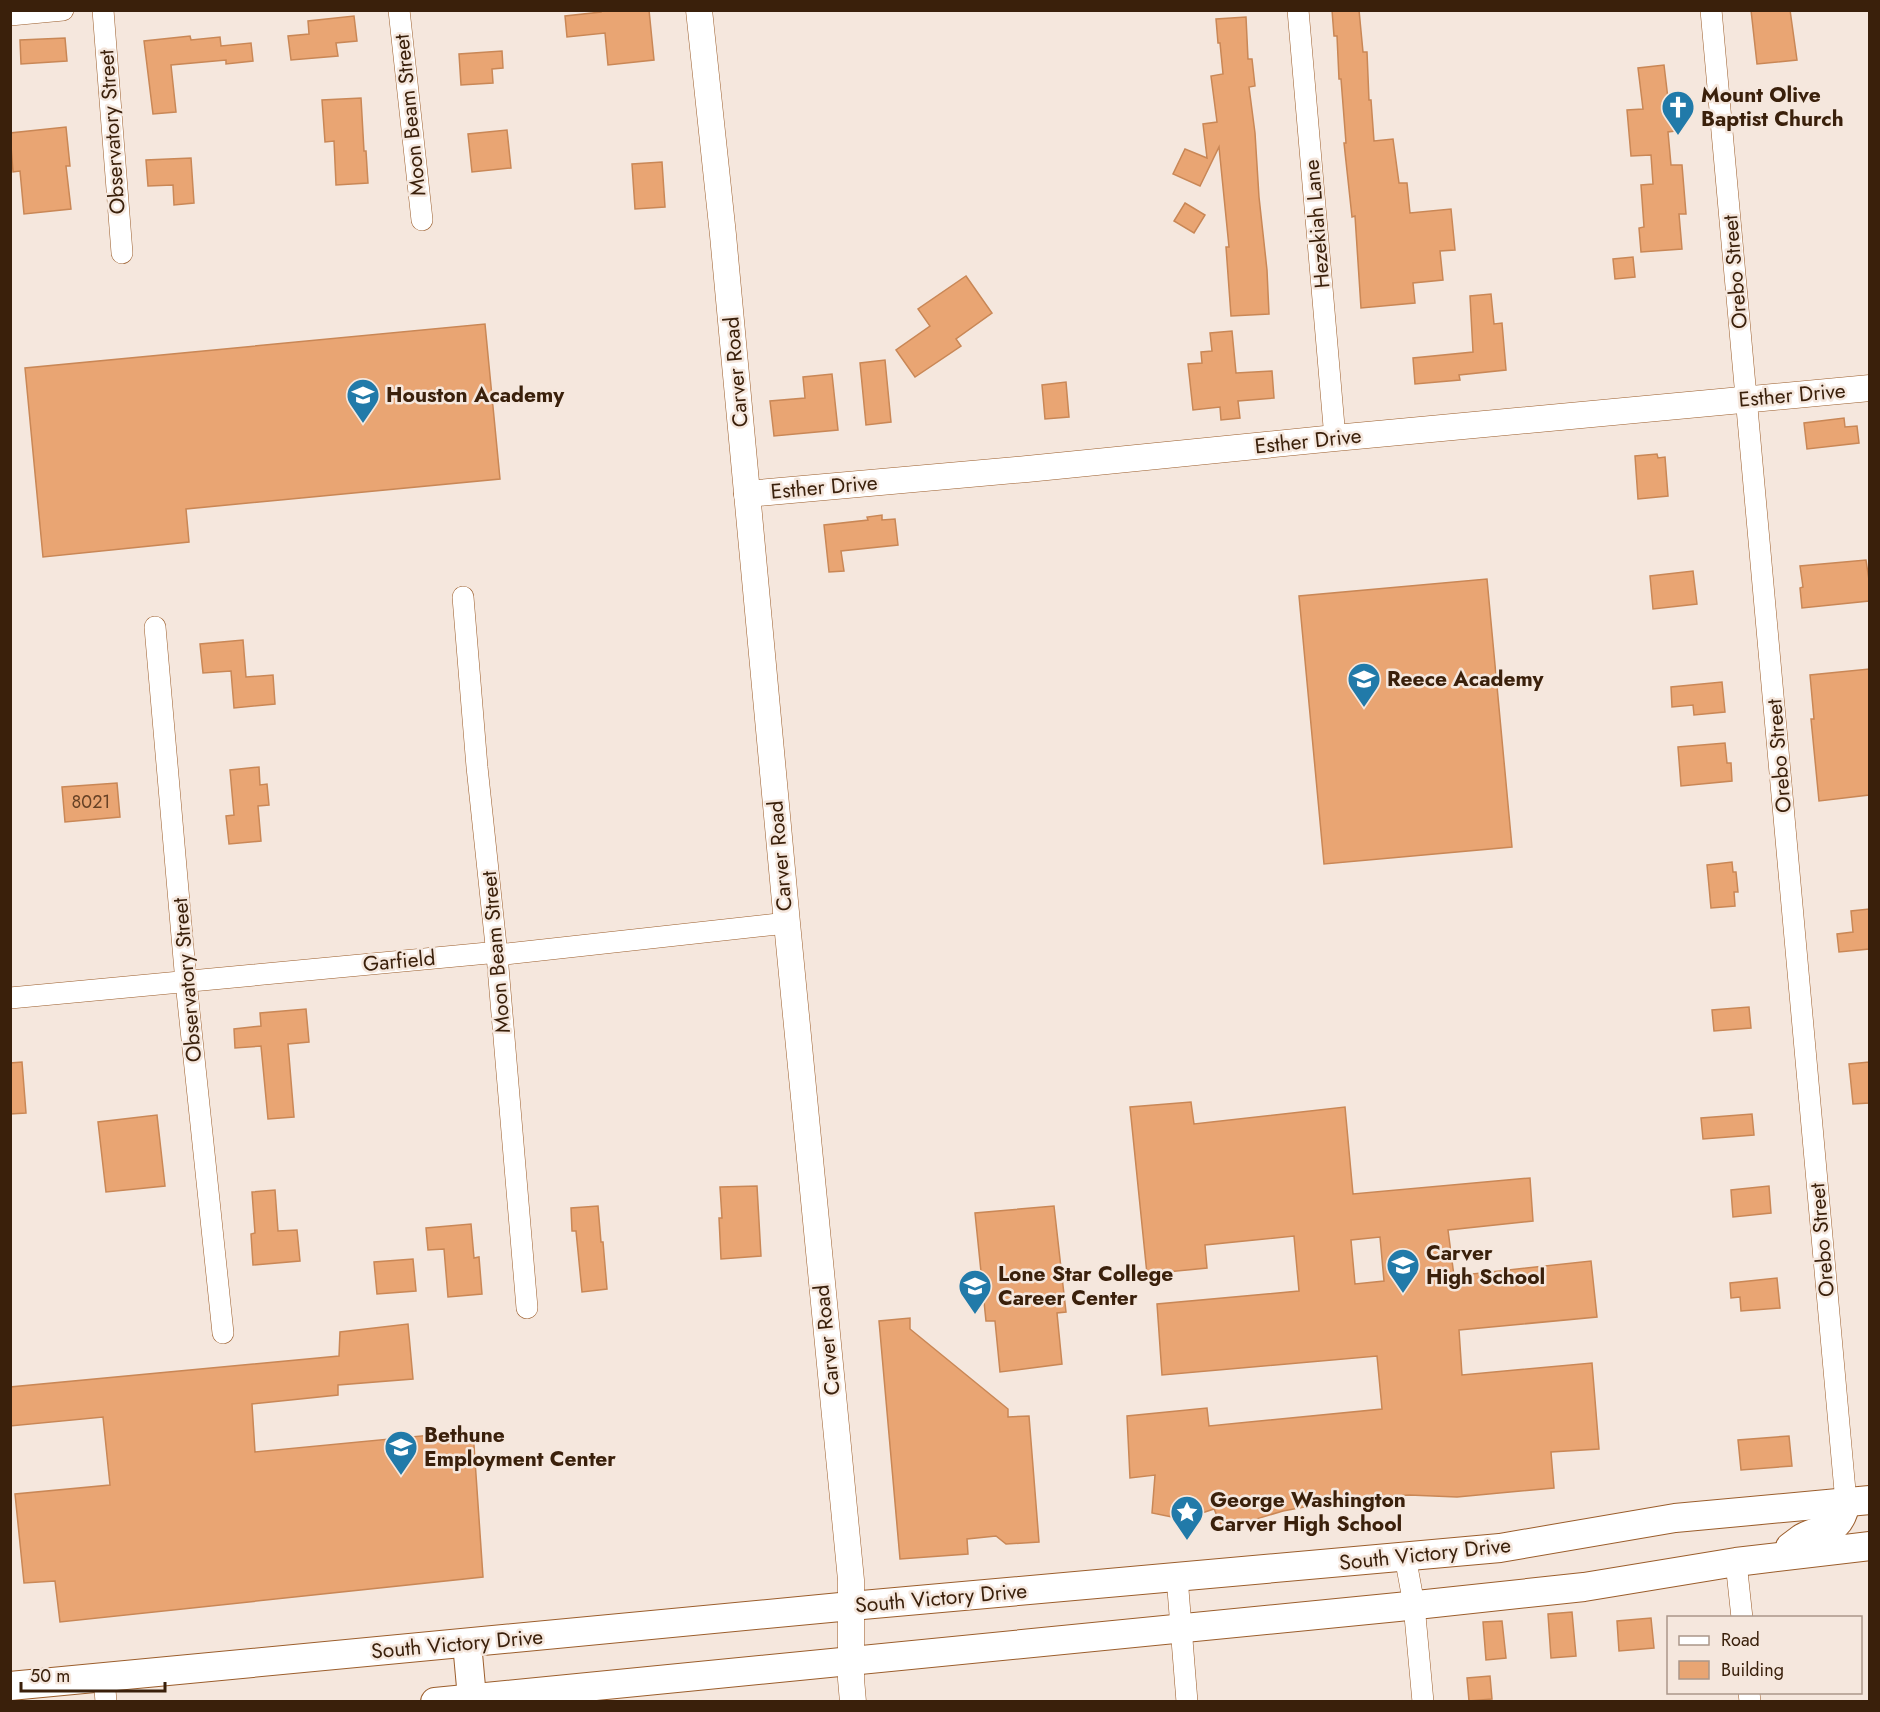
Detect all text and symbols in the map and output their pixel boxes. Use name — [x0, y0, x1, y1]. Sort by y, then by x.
street label: Moon Beam Street — [387, 33, 433, 197]
street label: Observatory Street — [91, 49, 133, 215]
place label: Mount Olive Baptist Church — [1701, 80, 1844, 134]
church icon: Mount Olive Baptist Church — [1660, 89, 1696, 136]
street label: Hezekiah Lane — [1296, 158, 1338, 290]
street label: Orebo Street — [1715, 214, 1755, 330]
street label: Carver Road — [716, 315, 756, 429]
street label: Esther Drive — [1737, 375, 1847, 415]
school or university icon: Houston Academy — [345, 377, 381, 424]
place label: Houston Academy — [386, 380, 565, 410]
street label: Esther Drive — [1253, 420, 1363, 462]
street label: Esther Drive — [769, 467, 879, 507]
school or university icon: Reece Academy — [1346, 661, 1382, 708]
place label: Reece Academy — [1387, 664, 1545, 694]
street label: Orebo Street — [1759, 698, 1799, 814]
house number: 8021 — [72, 789, 110, 815]
street label: Carver Road — [760, 799, 800, 913]
street label: Moon Beam Street — [474, 870, 518, 1034]
street label: Observatory Street — [165, 897, 209, 1063]
street label: Garfield — [361, 943, 437, 979]
street label: Orebo Street — [1802, 1182, 1842, 1298]
place label: Carver High School — [1426, 1238, 1545, 1292]
school or university icon: Carver High School — [1385, 1247, 1421, 1294]
place label: Lone Star College Career Center — [998, 1259, 1173, 1313]
school or university icon: Lone Star College Career Center — [957, 1268, 993, 1315]
street label: Carver Road — [806, 1283, 848, 1397]
place label: Bethune Employment Center — [424, 1420, 616, 1474]
school or university icon: Bethune Employment Center — [383, 1429, 419, 1476]
place label: George Washington Carver High School — [1210, 1485, 1406, 1539]
place icon: George Washington Carver High School — [1169, 1494, 1205, 1541]
street label: South Victory Drive — [1338, 1530, 1512, 1578]
street label: South Victory Drive — [854, 1576, 1028, 1620]
legend — [1667, 1616, 1862, 1694]
street label: South Victory Drive — [370, 1622, 544, 1666]
text: Road — [1721, 1627, 1760, 1653]
scale bar — [21, 1655, 165, 1693]
text: Building — [1721, 1657, 1784, 1683]
text: 50 m — [30, 1663, 70, 1689]

